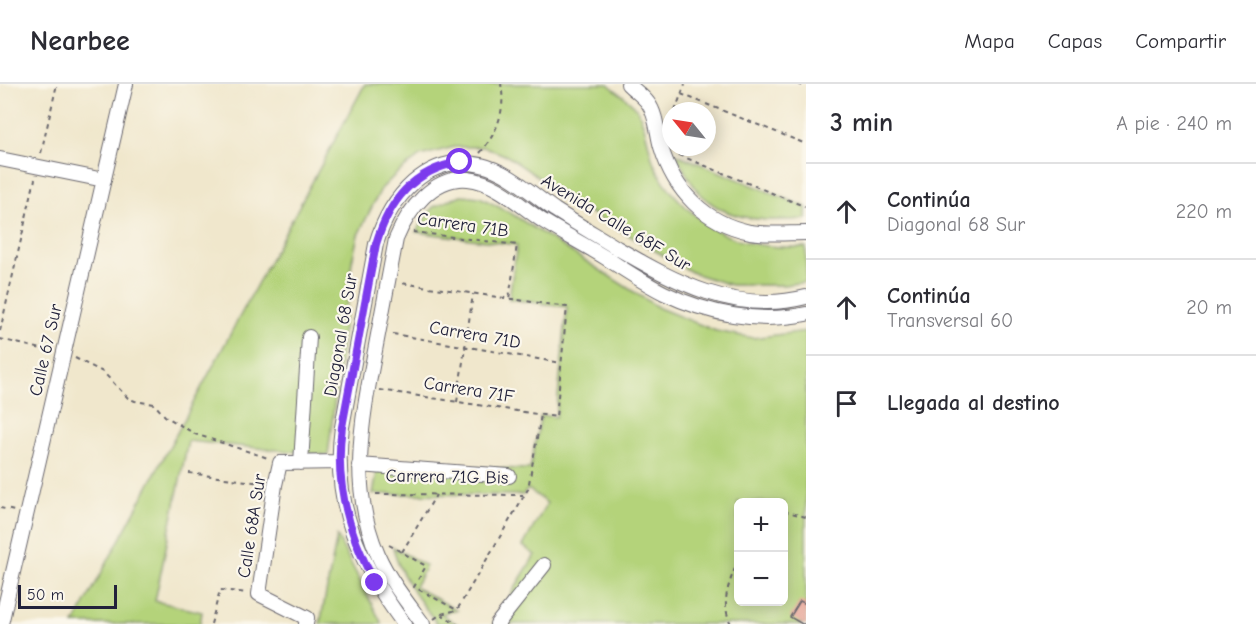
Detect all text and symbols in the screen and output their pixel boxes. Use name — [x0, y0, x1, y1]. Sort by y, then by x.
text: Nearbee — [30, 25, 130, 57]
text: Mapa — [964, 29, 1015, 53]
text: Capas — [1048, 29, 1102, 53]
text: Compartir — [1135, 29, 1226, 53]
north arrow — [662, 102, 716, 156]
text: 3 min — [830, 108, 893, 138]
text: A pie · 240 m — [1116, 112, 1232, 135]
route start — [446, 148, 472, 174]
street label: Avenida Calle 68F Sur — [538, 170, 695, 276]
text: Continúa — [887, 187, 971, 213]
icon: ahead — [830, 195, 863, 228]
text: 220 m — [1176, 200, 1232, 223]
street label: Carrera 71B — [416, 208, 510, 242]
text: Diagonal 68 Sur — [887, 213, 1025, 236]
street label: Diagonal 68 Sur — [320, 271, 362, 398]
text: Continúa — [887, 283, 971, 309]
icon: ahead — [830, 291, 863, 324]
text: 20 m — [1186, 296, 1232, 319]
street label: Calle 67 Sur — [25, 301, 67, 398]
text: Transversal 60 — [887, 309, 1013, 332]
street label: Carrera 71D — [428, 317, 522, 353]
street label: Carrera 71F — [422, 372, 516, 408]
icon: arrive — [830, 387, 863, 420]
text: Llegada al destino — [887, 390, 1060, 416]
street label: Carrera 71G Bis — [385, 465, 509, 489]
street label: Calle 68A Sur — [233, 472, 271, 580]
map controls — [734, 498, 788, 606]
button: + — [734, 498, 788, 552]
button: − — [734, 552, 788, 606]
route end — [361, 569, 387, 595]
scale bar — [18, 582, 117, 610]
text: 50 m — [27, 586, 64, 604]

